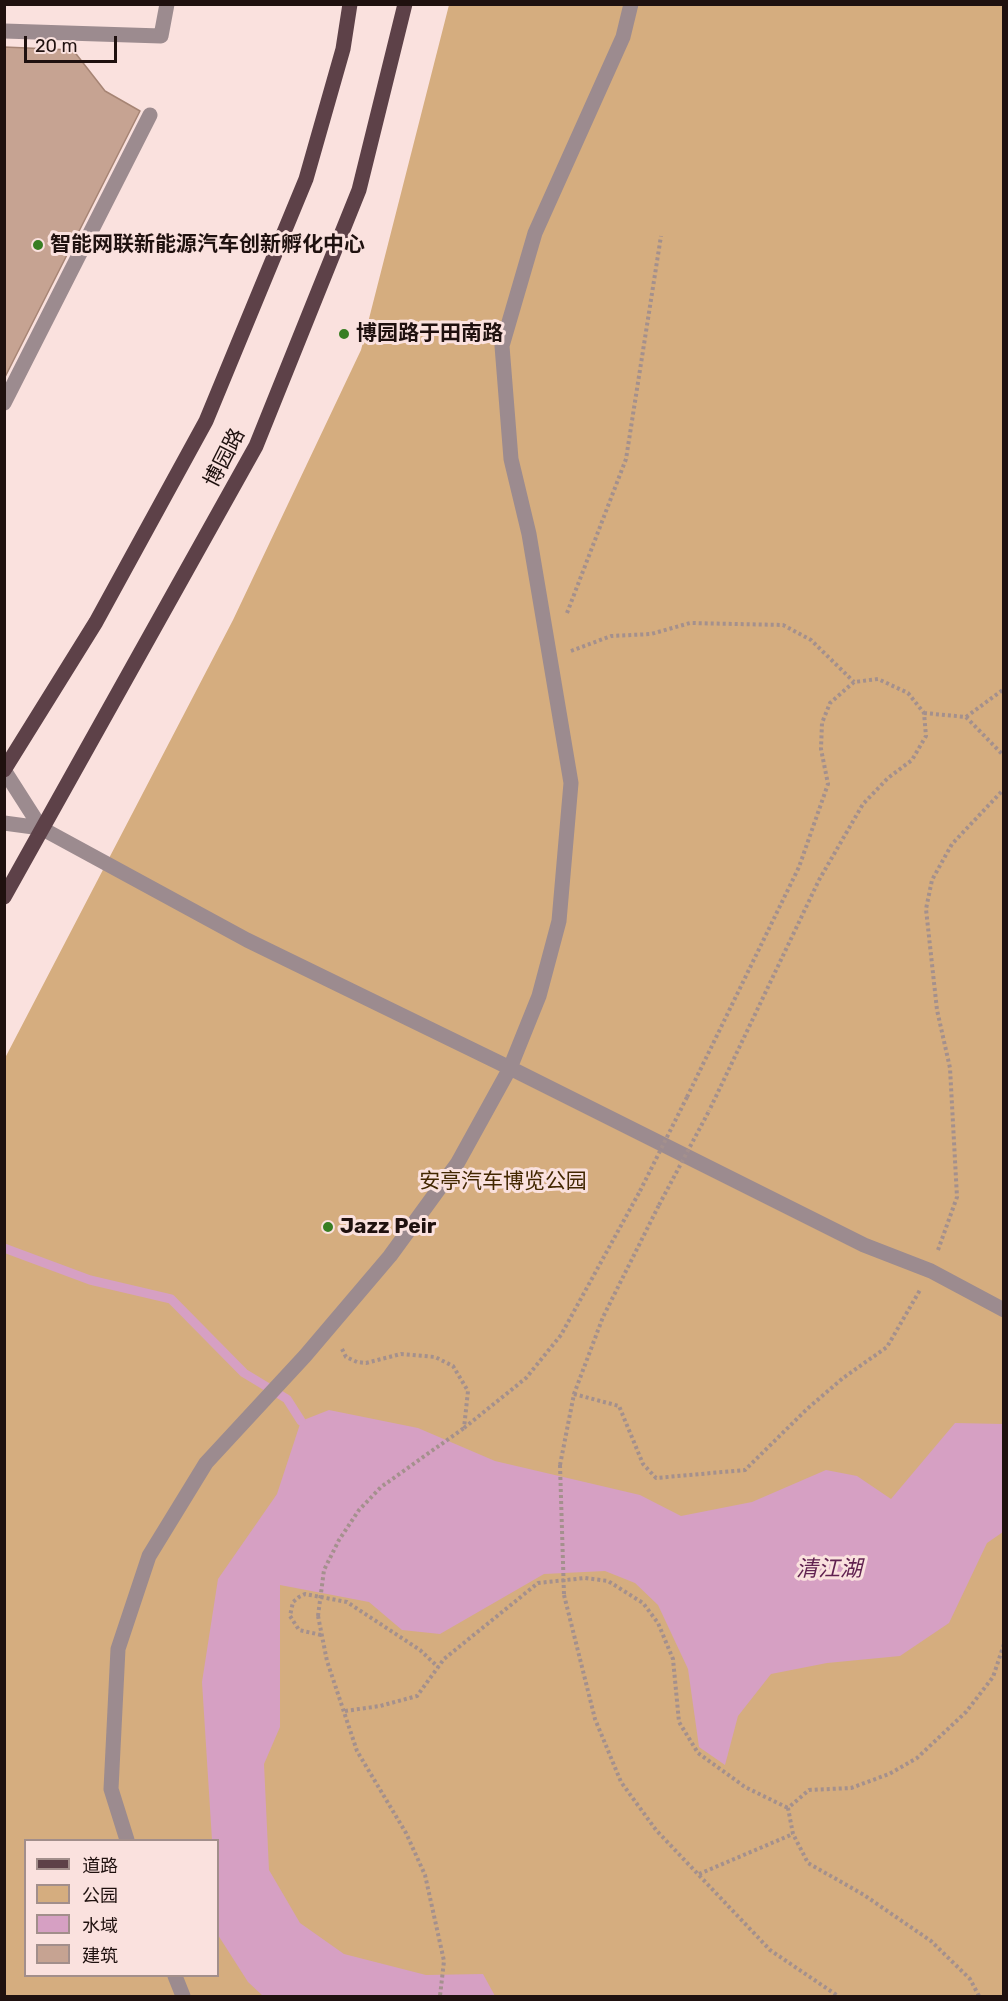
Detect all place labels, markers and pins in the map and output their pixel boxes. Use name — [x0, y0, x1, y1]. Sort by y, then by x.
place label: 智能网联新能源汽车创新孵化中心 — [50, 232, 365, 258]
marker: 智能网联新能源汽车创新孵化中心 — [31, 238, 45, 252]
place label: 博园路于田南路 — [356, 321, 503, 347]
marker: 博园路于田南路 — [337, 327, 351, 341]
place label: Jazz Peir — [340, 1214, 436, 1240]
marker: Jazz Peir — [321, 1220, 335, 1234]

